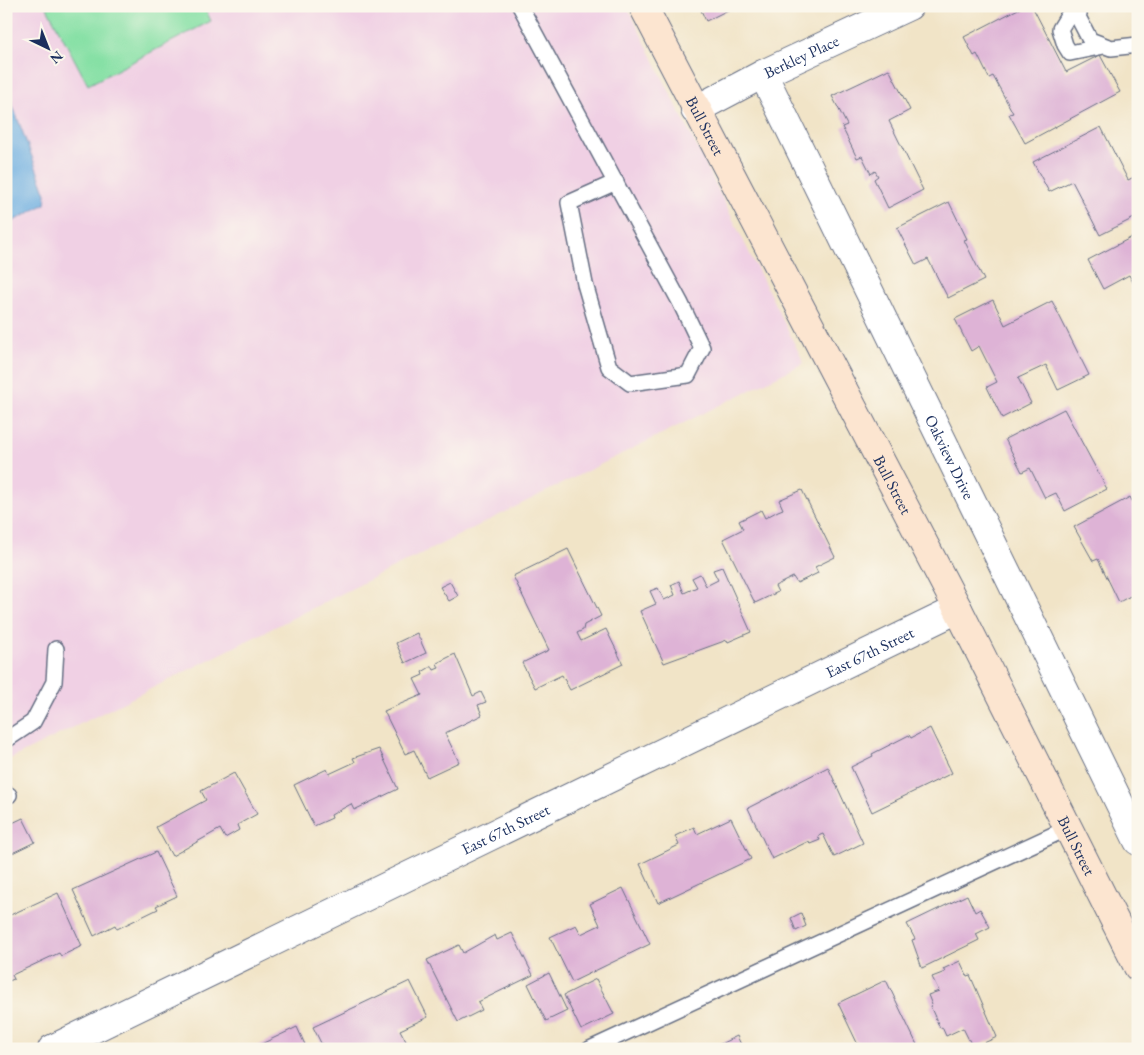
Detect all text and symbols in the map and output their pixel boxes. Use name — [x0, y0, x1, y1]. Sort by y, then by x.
north arrow — [22, 22, 72, 72]
street label: Berkley Place — [760, 30, 842, 83]
text: N — [46, 47, 67, 68]
street label: Bull Street — [681, 92, 730, 159]
street label: Oakview Drive — [921, 411, 980, 503]
street label: Bull Street — [869, 451, 917, 518]
street label: East 67th Street — [822, 622, 917, 682]
street label: East 67th Street — [458, 799, 553, 859]
street label: Bull Street — [1053, 812, 1101, 879]

